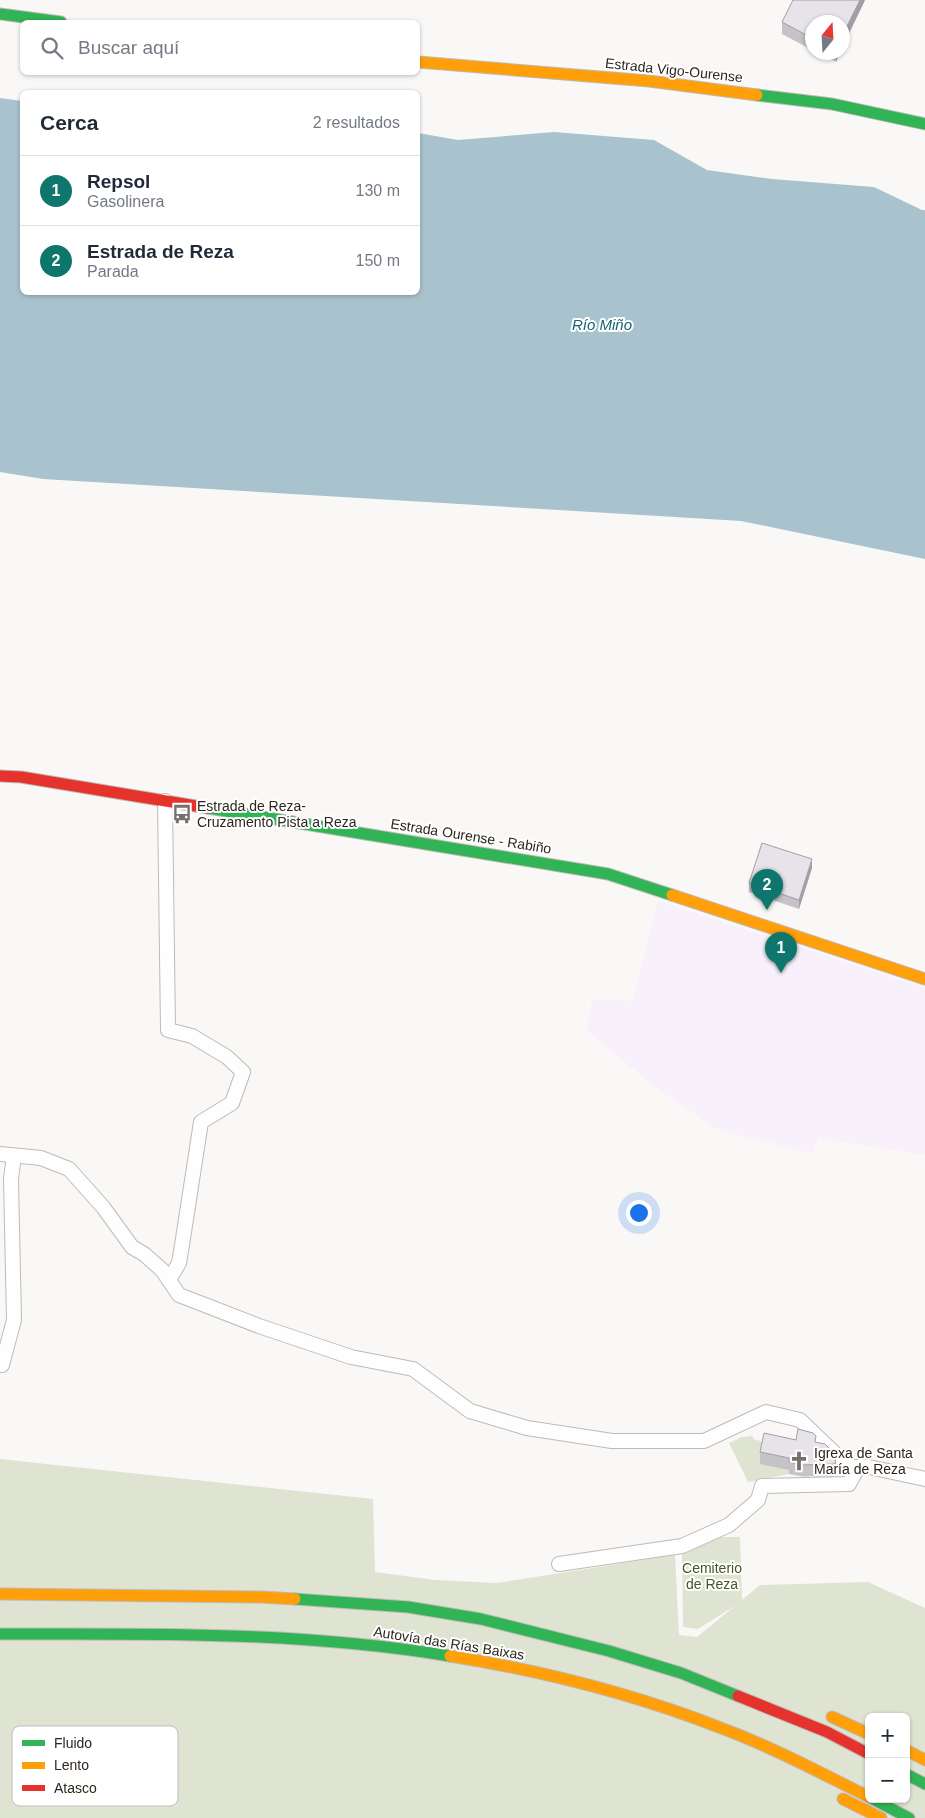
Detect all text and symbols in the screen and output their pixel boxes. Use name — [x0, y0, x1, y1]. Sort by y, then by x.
north arrow — [805, 15, 850, 60]
search box — [20, 20, 420, 75]
icon: search — [38, 34, 66, 62]
text: Buscar aquí — [78, 37, 179, 58]
street label: Estrada Vigo-Ourense — [604, 55, 744, 85]
text: Cerca — [40, 111, 98, 134]
text: 2 resultados — [313, 114, 400, 131]
text: Repsol — [87, 171, 150, 192]
text: 1 — [52, 182, 60, 199]
text: 130 m — [356, 182, 400, 199]
text: Gasolinera — [87, 193, 164, 210]
text: Estrada de Reza — [87, 241, 234, 262]
text: 2 — [52, 252, 60, 269]
text: 150 m — [356, 252, 400, 269]
text: Parada — [87, 263, 139, 280]
water label: Río Miño — [572, 316, 632, 333]
place label: Estrada de Reza- Cruzamento Pista a Reza — [197, 798, 357, 830]
bus stop icon: Estrada de Reza- Cruzamento Pista a Reza — [171, 803, 193, 825]
street label: Estrada Ourense - Rabiño — [389, 815, 553, 857]
pin: 2 — [751, 869, 783, 910]
pin: 1 — [765, 932, 797, 973]
your location — [626, 1200, 652, 1226]
place label: Igrexa de Santa María de Reza — [814, 1445, 913, 1477]
church icon: Igrexa de Santa María de Reza — [788, 1450, 810, 1472]
park label: Cemiterio de Reza — [682, 1560, 742, 1592]
street label: Autovía das Rías Baixas — [372, 1623, 526, 1663]
map controls — [865, 1713, 910, 1803]
button: + — [865, 1713, 910, 1758]
legend — [12, 1726, 178, 1806]
text: Fluido — [54, 1735, 92, 1751]
text: Lento — [54, 1757, 89, 1773]
button: − — [865, 1758, 910, 1803]
text: Atasco — [54, 1780, 97, 1796]

